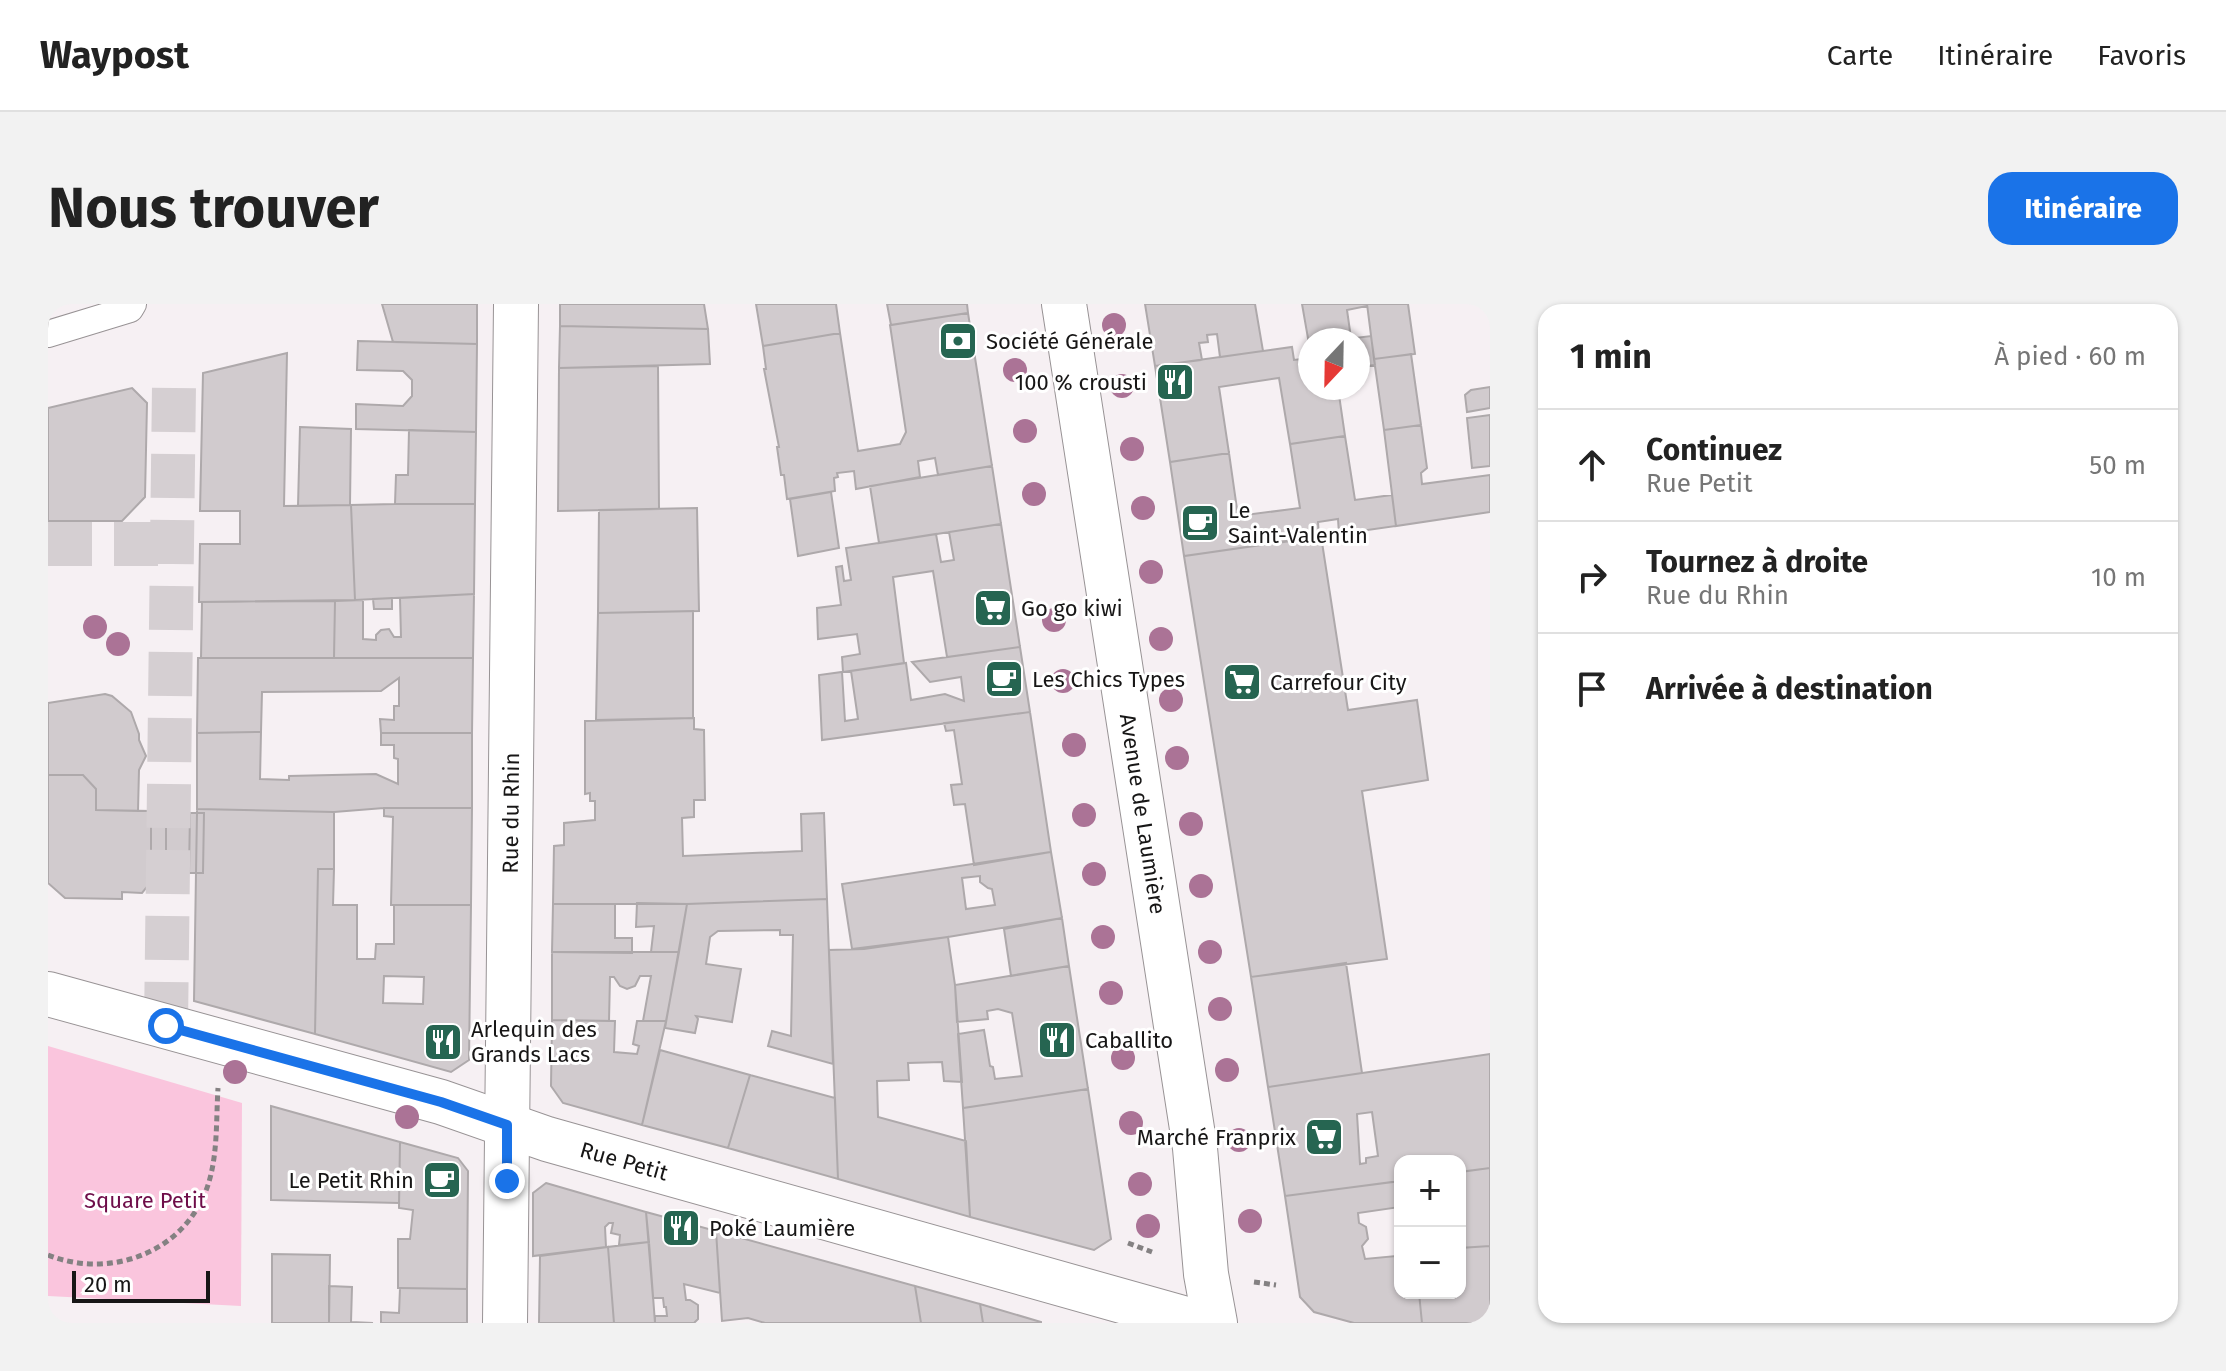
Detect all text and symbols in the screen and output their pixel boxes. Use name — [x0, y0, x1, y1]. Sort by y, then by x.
text: Waypost — [40, 32, 189, 78]
text: Carte — [1827, 39, 1893, 72]
text: Itinéraire — [1937, 39, 2053, 72]
text: Favoris — [2097, 39, 2186, 72]
button: Itinéraire — [1988, 172, 2178, 245]
text: Nous trouver — [48, 175, 379, 242]
bank icon: Société Générale — [937, 320, 979, 362]
place label: Société Générale — [986, 328, 1154, 355]
north arrow — [1298, 328, 1370, 400]
text: 1 min — [1570, 336, 1652, 377]
text: À pied · 60 m — [1994, 341, 2146, 372]
restaurant icon: 100 % crousti — [1154, 361, 1196, 403]
place label: 100 % crousti — [1015, 369, 1147, 396]
text: Continuez — [1646, 432, 1782, 468]
icon: ahead — [1570, 443, 1614, 487]
text: 50 m — [2089, 450, 2146, 481]
text: Rue Petit — [1646, 468, 1753, 499]
place label: Le Saint-Valentin — [1228, 497, 1368, 549]
cafe icon: Le Saint-Valentin — [1179, 502, 1221, 544]
text: Tournez à droite — [1646, 544, 1868, 580]
icon: right — [1570, 555, 1614, 599]
text: 10 m — [2091, 562, 2146, 593]
text: Rue du Rhin — [1646, 580, 1789, 611]
supermarket icon: Go go kiwi — [972, 587, 1014, 629]
place label: Go go kiwi — [1021, 595, 1123, 622]
cafe icon: Les Chics Types — [983, 658, 1025, 700]
supermarket icon: Carrefour City — [1221, 661, 1263, 703]
place label: Les Chics Types — [1032, 666, 1185, 693]
icon: arrive — [1570, 667, 1614, 711]
place label: Carrefour City — [1270, 669, 1407, 696]
text: Arrivée à destination — [1646, 671, 1933, 707]
street label: Avenue de Laumière — [1114, 712, 1172, 916]
street label: Rue du Rhin — [497, 752, 525, 874]
route start — [148, 1008, 184, 1044]
place label: Arlequin des Grands Lacs — [471, 1016, 597, 1068]
restaurant icon: Caballito — [1036, 1019, 1078, 1061]
restaurant icon: Arlequin des Grands Lacs — [422, 1021, 464, 1063]
place label: Caballito — [1085, 1027, 1173, 1054]
supermarket icon: Marché Franprix — [1303, 1116, 1345, 1158]
place label: Marché Franprix — [1137, 1124, 1296, 1151]
street label: Rue Petit — [577, 1136, 671, 1186]
map controls — [1394, 1155, 1466, 1299]
button: + — [1394, 1155, 1466, 1227]
cafe icon: Le Petit Rhin — [421, 1159, 463, 1201]
route end — [489, 1163, 525, 1199]
place label: Le Petit Rhin — [288, 1167, 414, 1194]
park label: Square Petit — [84, 1187, 206, 1214]
restaurant icon: Poké Laumière — [660, 1207, 702, 1249]
place label: Poké Laumière — [709, 1215, 855, 1242]
button: − — [1394, 1227, 1466, 1299]
scale bar — [72, 1267, 210, 1303]
text: 20 m — [84, 1271, 132, 1298]

